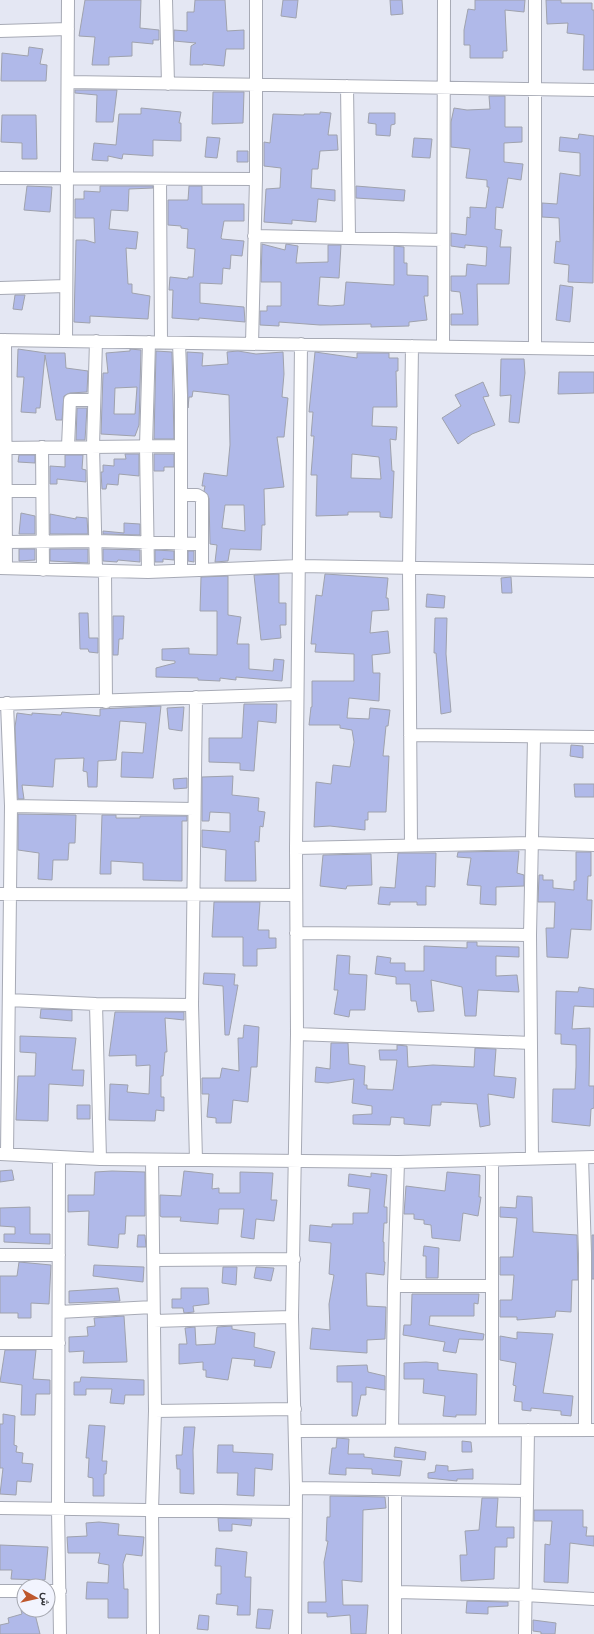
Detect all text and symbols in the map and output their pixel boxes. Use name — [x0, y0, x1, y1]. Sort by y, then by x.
north arrow — [16, 1578, 56, 1618]
text: ش — [38, 1592, 53, 1607]

